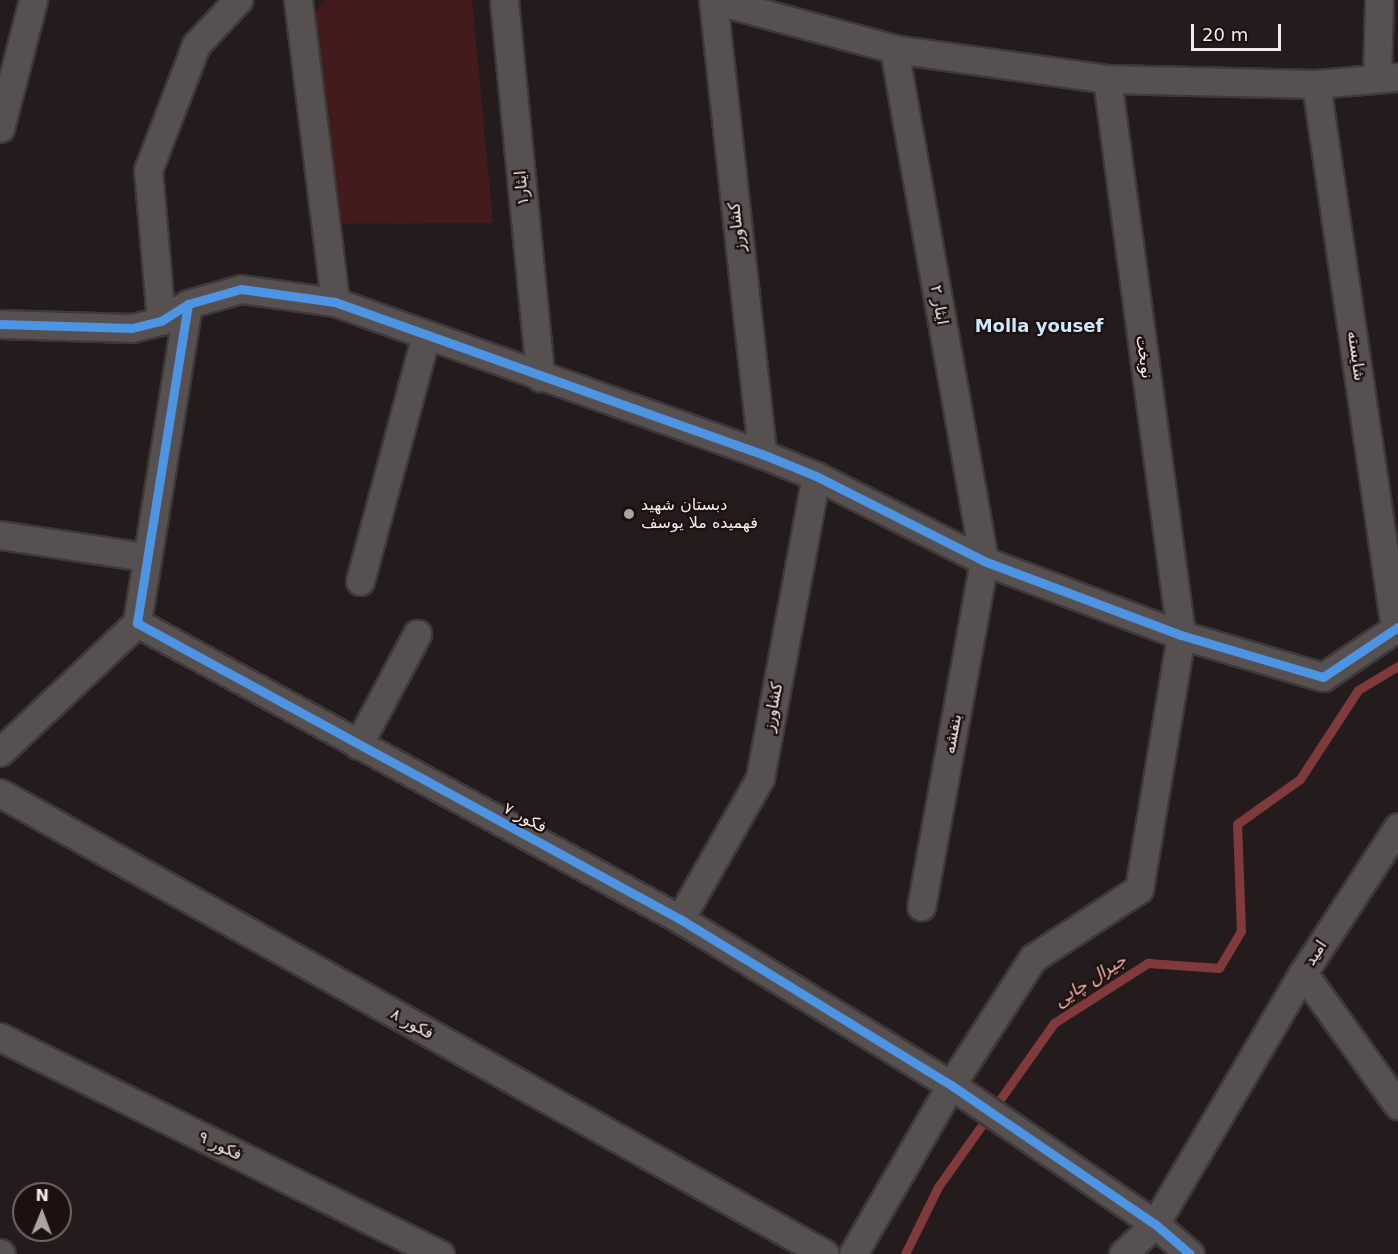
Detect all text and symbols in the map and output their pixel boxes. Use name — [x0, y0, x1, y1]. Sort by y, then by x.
scale bar — [1194, 12, 1284, 50]
text: 20 m — [1202, 24, 1248, 45]
street label: ایثار۱ — [511, 170, 533, 206]
street label: کشاورز — [725, 201, 749, 253]
street label: ایثار ۲ — [926, 284, 952, 326]
district label: Molla yousef — [975, 315, 1103, 337]
street label: شایسته — [1343, 330, 1369, 382]
street label: نوبخت — [1131, 334, 1157, 380]
place label: دبستان شهید فهمیده ملا یوسف — [641, 495, 758, 533]
marker: دبستان شهید فهمیده ملا یوسف — [622, 507, 636, 521]
street label: کشاورز — [759, 681, 787, 733]
street label: بنفشه — [940, 713, 966, 755]
street label: فکور ۷ — [500, 799, 550, 837]
street label: امید — [1301, 937, 1331, 969]
water label: جیرال چایی — [1050, 949, 1130, 1011]
street label: فکور ۸ — [387, 1004, 437, 1044]
street label: فکور ۹ — [195, 1127, 245, 1165]
north arrow — [12, 1182, 72, 1242]
text: N — [35, 1186, 49, 1205]

